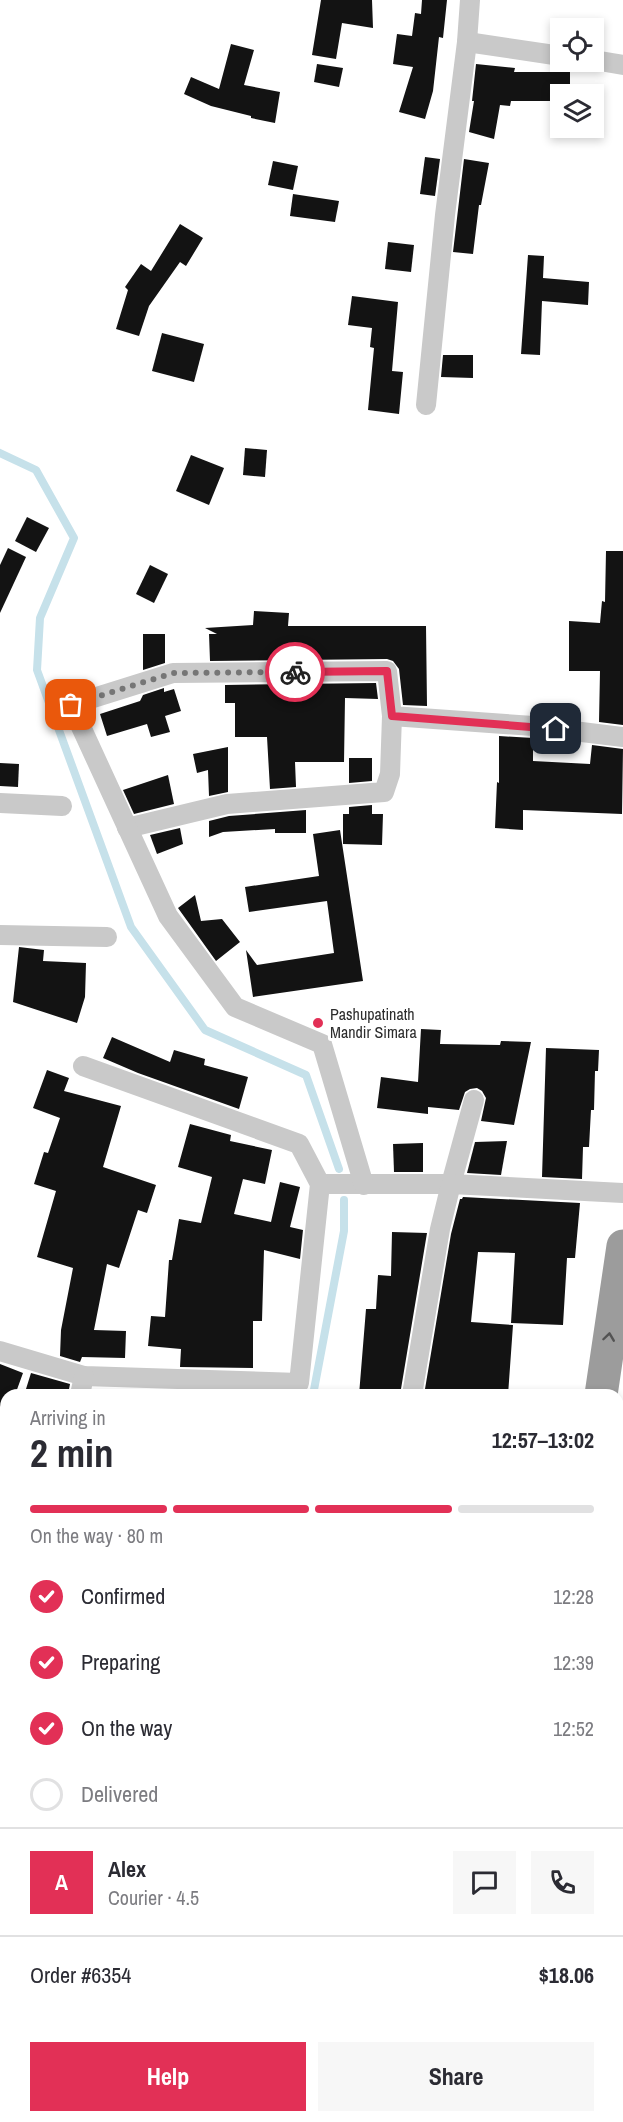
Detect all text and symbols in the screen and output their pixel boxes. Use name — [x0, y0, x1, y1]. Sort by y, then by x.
map controls — [550, 18, 604, 138]
button: locate — [550, 18, 604, 72]
button: layers — [550, 84, 604, 138]
courier — [265, 642, 325, 702]
icon: bike — [279, 656, 312, 689]
pin — [45, 679, 96, 730]
icon: bag — [54, 688, 87, 721]
pin — [530, 703, 581, 754]
icon: home — [539, 712, 572, 745]
place label: Pashupatinath Mandir Simara — [330, 1003, 417, 1043]
marker: Pashupatinath Mandir Simara — [311, 1016, 325, 1030]
one-way arrow — [603, 1332, 615, 1342]
text: Arriving in — [30, 1404, 106, 1431]
text: 12:57–13:02 — [492, 1425, 594, 1455]
text: 2 min — [30, 1427, 114, 1479]
text: On the way · 80 m — [30, 1522, 163, 1549]
icon: check — [30, 1580, 63, 1613]
text: Confirmed — [81, 1581, 165, 1611]
text: 12:28 — [553, 1583, 594, 1610]
icon: check — [30, 1646, 63, 1679]
text: Preparing — [81, 1647, 160, 1677]
text: 12:39 — [553, 1649, 594, 1676]
icon: check — [30, 1712, 63, 1745]
text: On the way — [81, 1713, 172, 1743]
text: 12:52 — [553, 1715, 594, 1742]
text: Delivered — [81, 1779, 158, 1809]
button: chat — [453, 1851, 516, 1914]
button: phone — [531, 1851, 594, 1914]
text: Alex — [108, 1854, 146, 1884]
text: A — [55, 1867, 68, 1897]
text: Courier · 4.5 — [108, 1884, 199, 1911]
text: Order #6354 — [30, 1960, 131, 1990]
text: $18.06 — [539, 1960, 594, 1990]
button: Help — [30, 2042, 306, 2111]
button: Share — [318, 2042, 594, 2111]

